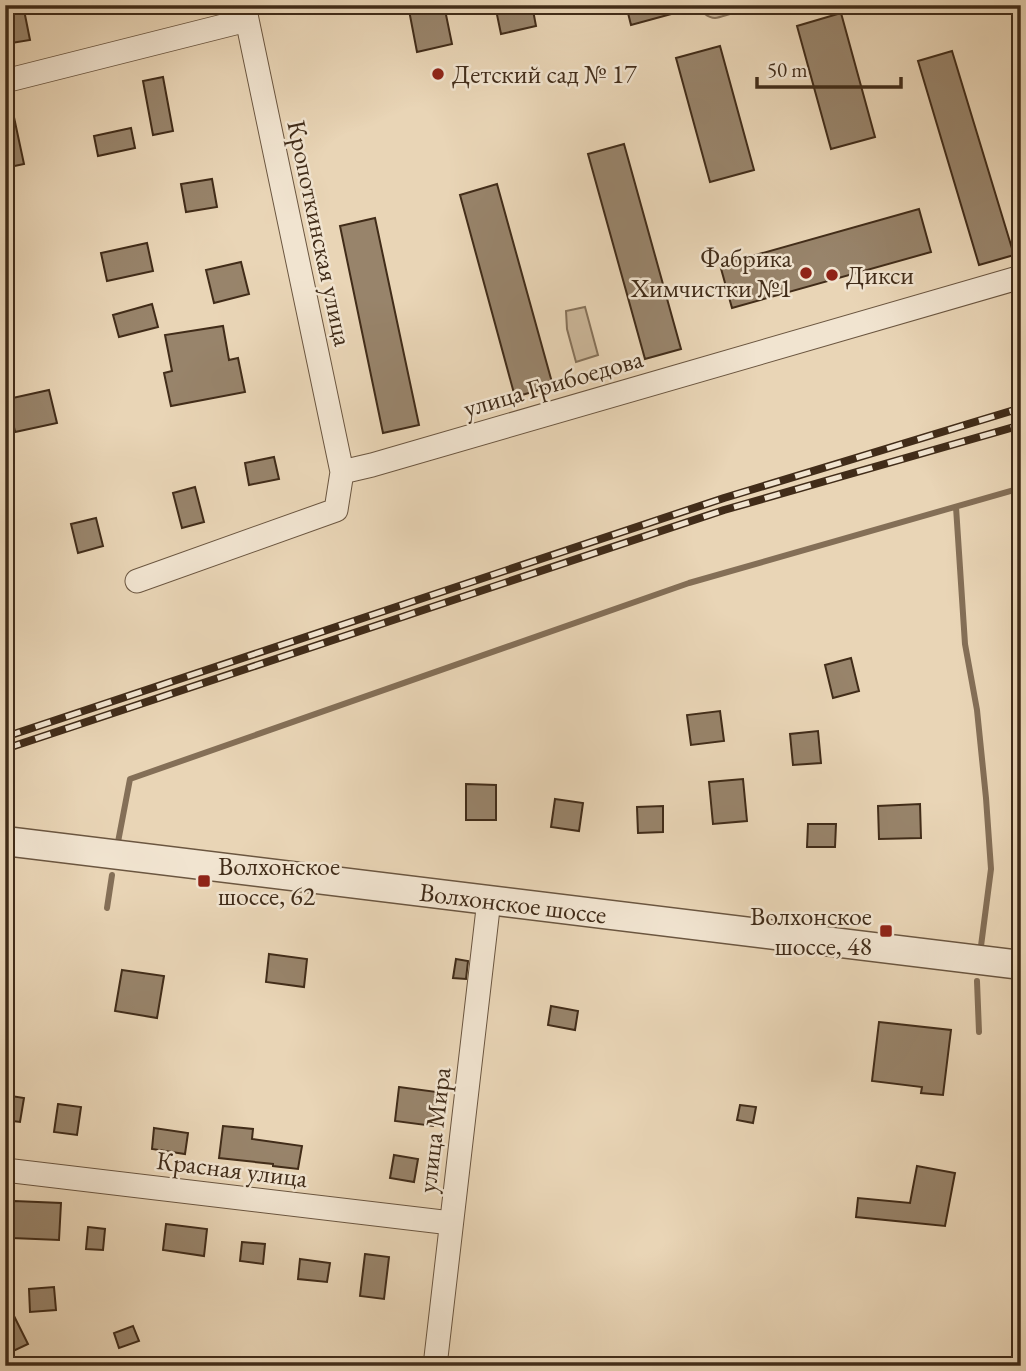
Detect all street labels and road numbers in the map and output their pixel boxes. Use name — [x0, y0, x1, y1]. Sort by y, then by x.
street label: Кропоткинская улица — [279, 117, 361, 350]
street label: улица Грибоедова — [459, 341, 647, 425]
street label: Волхонское шоссе — [417, 875, 609, 931]
street label: улица Мира — [409, 1065, 459, 1195]
street label: Красная улица — [154, 1143, 310, 1195]

